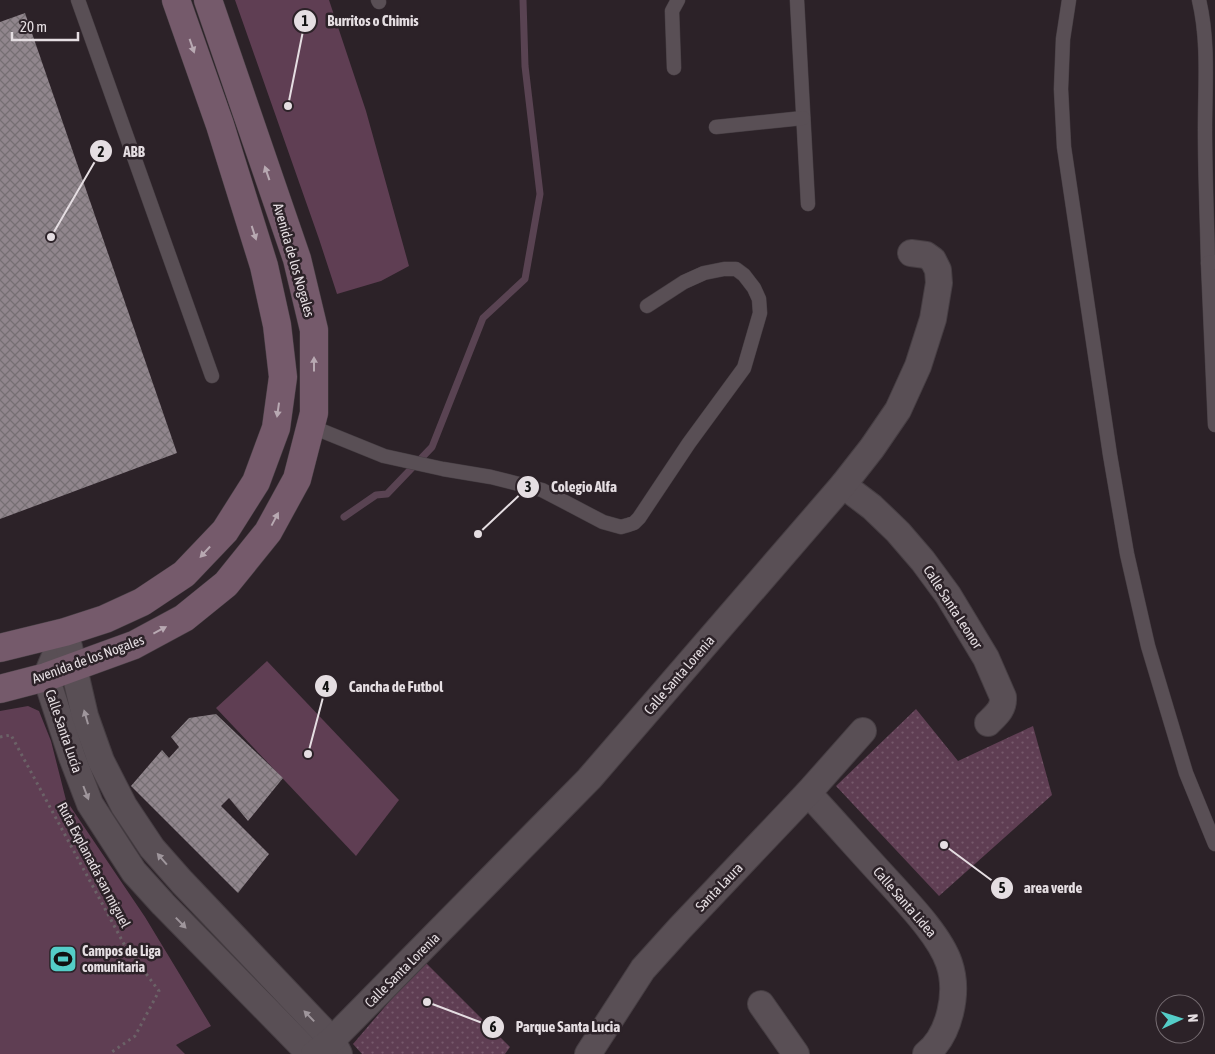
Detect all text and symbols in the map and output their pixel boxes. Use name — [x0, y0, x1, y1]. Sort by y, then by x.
callout: Burritos o Chimis — [292, 6, 429, 36]
scale bar — [12, 10, 79, 42]
text: 1 — [301, 12, 309, 29]
text: Burritos o Chimis — [327, 12, 419, 29]
text: 20 m — [20, 18, 47, 35]
one-way arrow — [188, 39, 196, 54]
callout: ABB — [88, 136, 155, 166]
text: 2 — [97, 143, 105, 160]
text: ABB — [122, 143, 146, 160]
one-way arrow — [263, 166, 270, 181]
street label: Avenida de los Nogales — [270, 201, 318, 319]
one-way arrow — [251, 226, 258, 241]
one-way arrow — [310, 356, 318, 372]
one-way arrow — [274, 402, 282, 418]
callout: Colegio Alfa — [516, 472, 626, 502]
text: 3 — [524, 478, 532, 495]
text: Colegio Alfa — [551, 478, 617, 495]
one-way arrow — [271, 512, 280, 526]
one-way arrow — [199, 545, 211, 557]
street label: Calle Santa Leonor — [920, 562, 986, 652]
one-way arrow — [154, 626, 167, 635]
street label: Avenida de los Nogales — [30, 631, 146, 687]
street label: Calle Santa Lorenia — [640, 632, 718, 718]
callout: Cancha de Futbol — [313, 671, 453, 701]
text: 4 — [321, 678, 330, 695]
text: Cancha de Futbol — [349, 678, 444, 695]
street label: Calle Santa Lucía — [42, 687, 86, 775]
one-way arrow — [82, 709, 90, 724]
one-way arrow — [83, 785, 90, 800]
street label: Ruta Explanada san miguel — [54, 800, 134, 931]
one-way arrow — [156, 854, 168, 866]
street label: Santa Laura — [692, 860, 746, 914]
street label: Calle Santa Lidea — [870, 863, 940, 941]
callout: area verde — [989, 873, 1093, 903]
text: 5 — [998, 879, 1006, 896]
text: area verde — [1024, 879, 1082, 896]
one-way arrow — [175, 916, 187, 928]
street label: Calle Santa Lorenia — [361, 929, 443, 1011]
place label: Campos de Liga comunitaria — [82, 943, 161, 975]
sports icon: Campos de Liga comunitaria — [48, 944, 78, 974]
north arrow — [1155, 994, 1205, 1044]
one-way arrow — [303, 1010, 315, 1022]
callout: Parque Santa Lucia — [480, 1012, 630, 1042]
text: N — [1185, 1013, 1201, 1023]
text: 6 — [489, 1018, 497, 1035]
text: Parque Santa Lucia — [516, 1018, 620, 1035]

